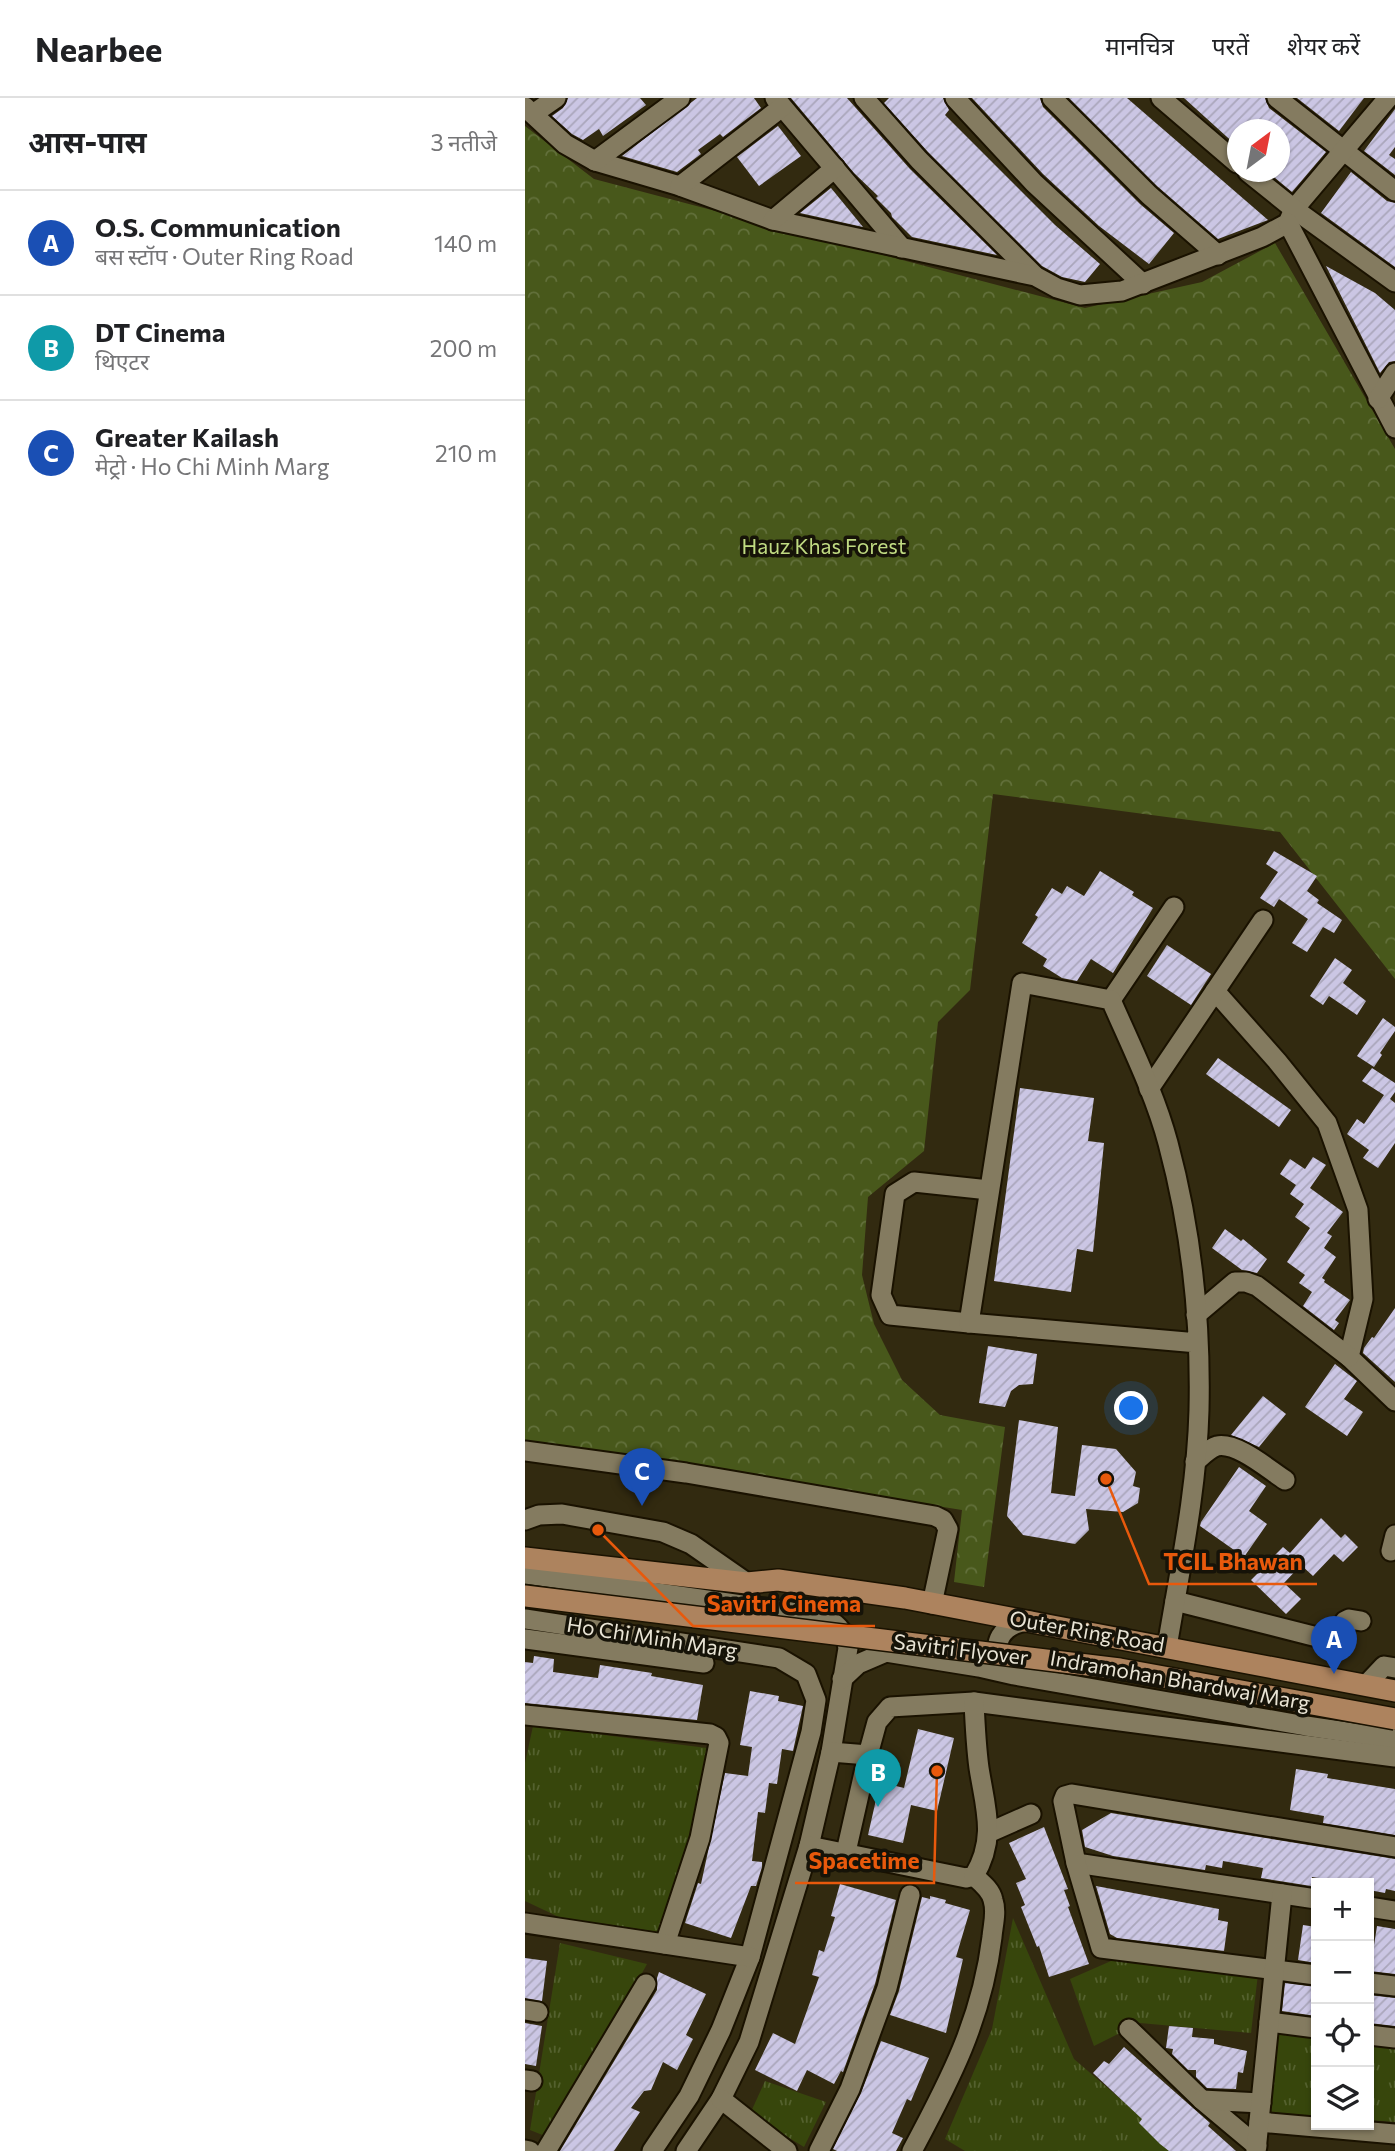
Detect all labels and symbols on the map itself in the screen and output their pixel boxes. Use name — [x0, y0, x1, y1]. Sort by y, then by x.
north arrow — [1227, 119, 1290, 182]
park label: Hauz Khas Forest — [742, 533, 906, 558]
your location — [1114, 1391, 1148, 1425]
pin: C — [619, 1448, 665, 1506]
callout: TCIL Bhawan — [1149, 1540, 1317, 1584]
text: TCIL Bhawan — [1163, 1547, 1303, 1575]
callout: Savitri Cinema — [693, 1582, 875, 1626]
text: Savitri Cinema — [707, 1589, 861, 1617]
street label: Outer Ring Road — [1008, 1605, 1167, 1656]
street label: Ho Chi Minh Marg — [565, 1611, 739, 1662]
pin: A — [1311, 1616, 1357, 1674]
street label: Savitri Flyover — [892, 1628, 1030, 1669]
street label: Indramohan Bhardwaj Marg — [1048, 1644, 1312, 1715]
pin: B — [855, 1749, 901, 1807]
callout: Spacetime — [795, 1839, 934, 1883]
text: Spacetime — [808, 1846, 920, 1874]

